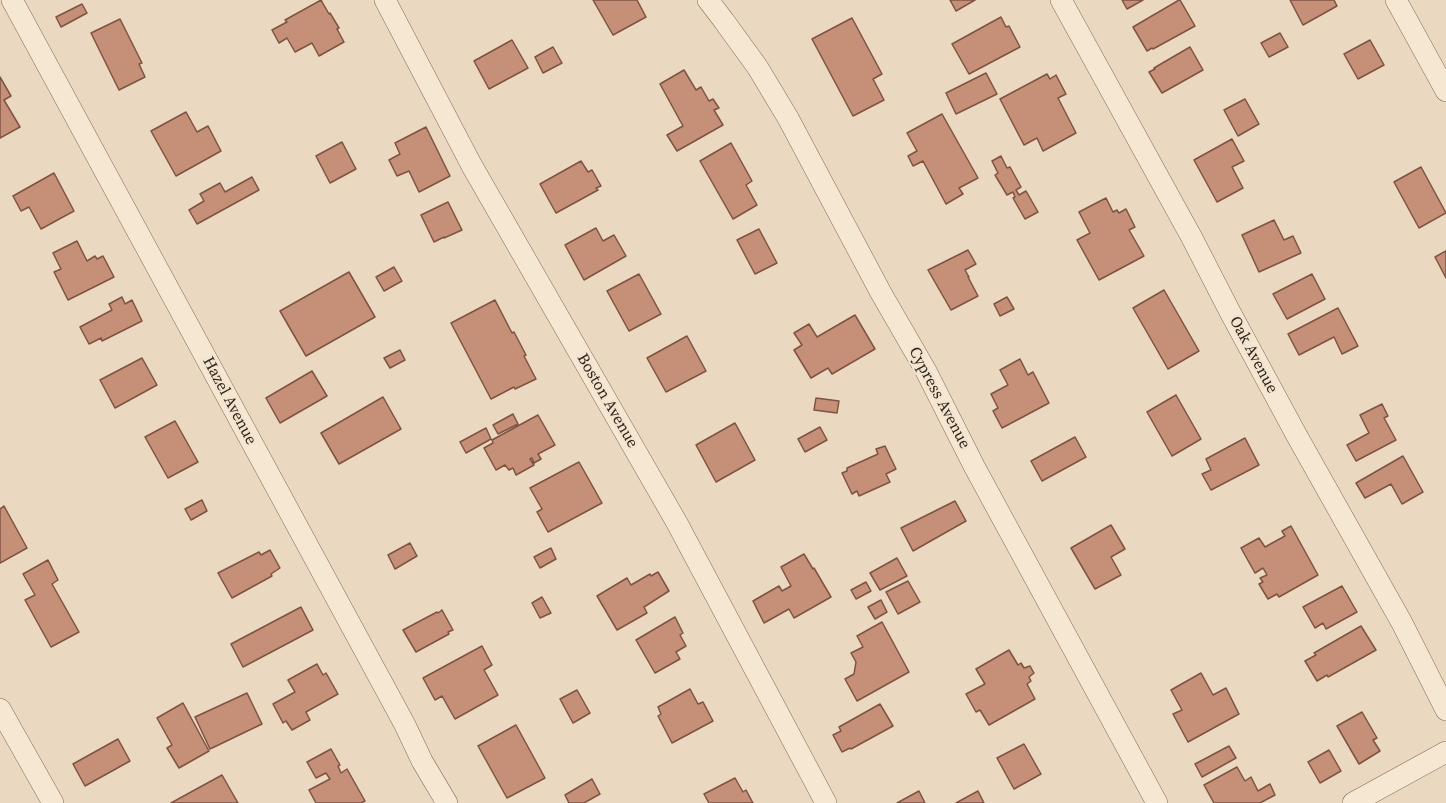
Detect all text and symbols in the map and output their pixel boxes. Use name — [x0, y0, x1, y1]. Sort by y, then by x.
street label: Oak Avenue — [1225, 313, 1281, 397]
street label: Cypress Avenue — [904, 344, 974, 452]
street label: Boston Avenue — [572, 350, 642, 452]
street label: Hazel Avenue — [198, 354, 260, 448]

